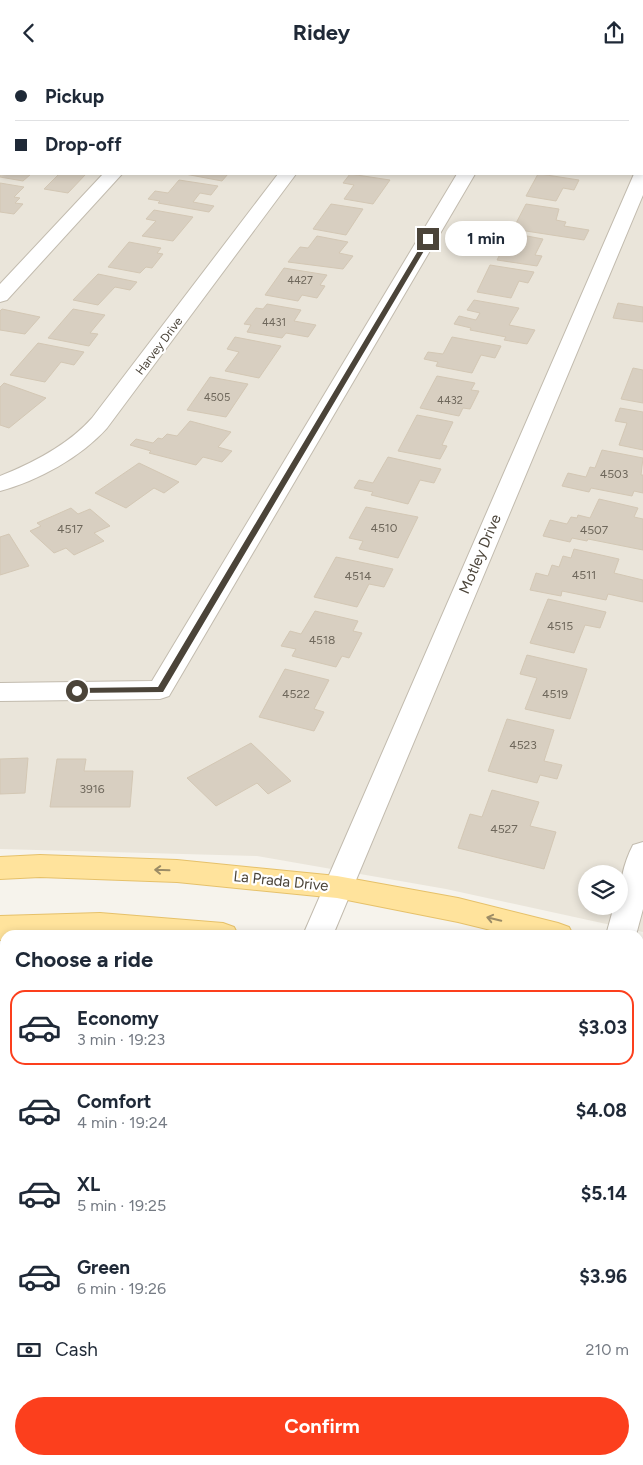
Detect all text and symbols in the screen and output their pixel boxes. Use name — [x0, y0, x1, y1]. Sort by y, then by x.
icon: back — [15, 19, 43, 47]
text: Ridey — [293, 19, 350, 46]
icon: share — [600, 19, 628, 47]
text: Pickup — [45, 85, 104, 108]
text: Drop-off — [45, 133, 122, 156]
callout: 1 min — [446, 221, 528, 257]
route end — [417, 228, 439, 250]
text: 1 min — [467, 229, 505, 248]
house number: 4427 — [287, 274, 313, 287]
street label: Harvey Drive — [133, 314, 186, 378]
house number: 4431 — [262, 316, 286, 329]
house number: 4505 — [204, 391, 230, 404]
house number: 4432 — [437, 394, 463, 407]
house number: 4503 — [600, 467, 628, 481]
street label: Motley Drive — [455, 512, 505, 596]
house number: 4510 — [370, 521, 398, 535]
house number: 4517 — [57, 522, 83, 536]
house number: 4507 — [580, 523, 609, 537]
house number: 4511 — [572, 568, 596, 582]
house number: 4514 — [345, 569, 372, 583]
house number: 4515 — [547, 619, 573, 633]
house number: 4518 — [309, 633, 335, 647]
route start — [66, 680, 88, 702]
house number: 4522 — [282, 687, 310, 701]
house number: 4519 — [542, 687, 568, 701]
house number: 4523 — [509, 738, 537, 752]
house number: 3916 — [79, 782, 105, 796]
house number: 4527 — [490, 822, 518, 836]
map controls — [578, 865, 628, 915]
button: layers — [578, 865, 628, 915]
one-way arrow — [154, 866, 170, 875]
street label: La Prada Drive — [233, 867, 329, 895]
one-way arrow — [486, 914, 502, 923]
text: Choose a ride — [15, 946, 153, 973]
icon: car — [17, 1005, 62, 1050]
text: Economy — [77, 1007, 159, 1030]
text: $3.03 — [578, 1016, 627, 1039]
text: 3 min · 19:23 — [77, 1030, 165, 1049]
icon: car — [17, 1088, 62, 1133]
text: Comfort — [77, 1090, 152, 1113]
text: $4.08 — [576, 1099, 627, 1122]
text: 4 min · 19:24 — [77, 1113, 168, 1132]
icon: car — [17, 1171, 62, 1216]
text: XL — [77, 1173, 100, 1196]
text: $5.14 — [581, 1182, 627, 1205]
text: 5 min · 19:25 — [77, 1196, 166, 1215]
icon: car — [17, 1254, 62, 1299]
text: Green — [77, 1256, 130, 1279]
text: $3.96 — [579, 1265, 627, 1288]
text: 6 min · 19:26 — [77, 1279, 166, 1298]
icon: cash — [15, 1336, 43, 1364]
text: Cash — [55, 1338, 98, 1361]
text: 210 m — [586, 1340, 629, 1359]
button: Confirm — [15, 1397, 629, 1455]

